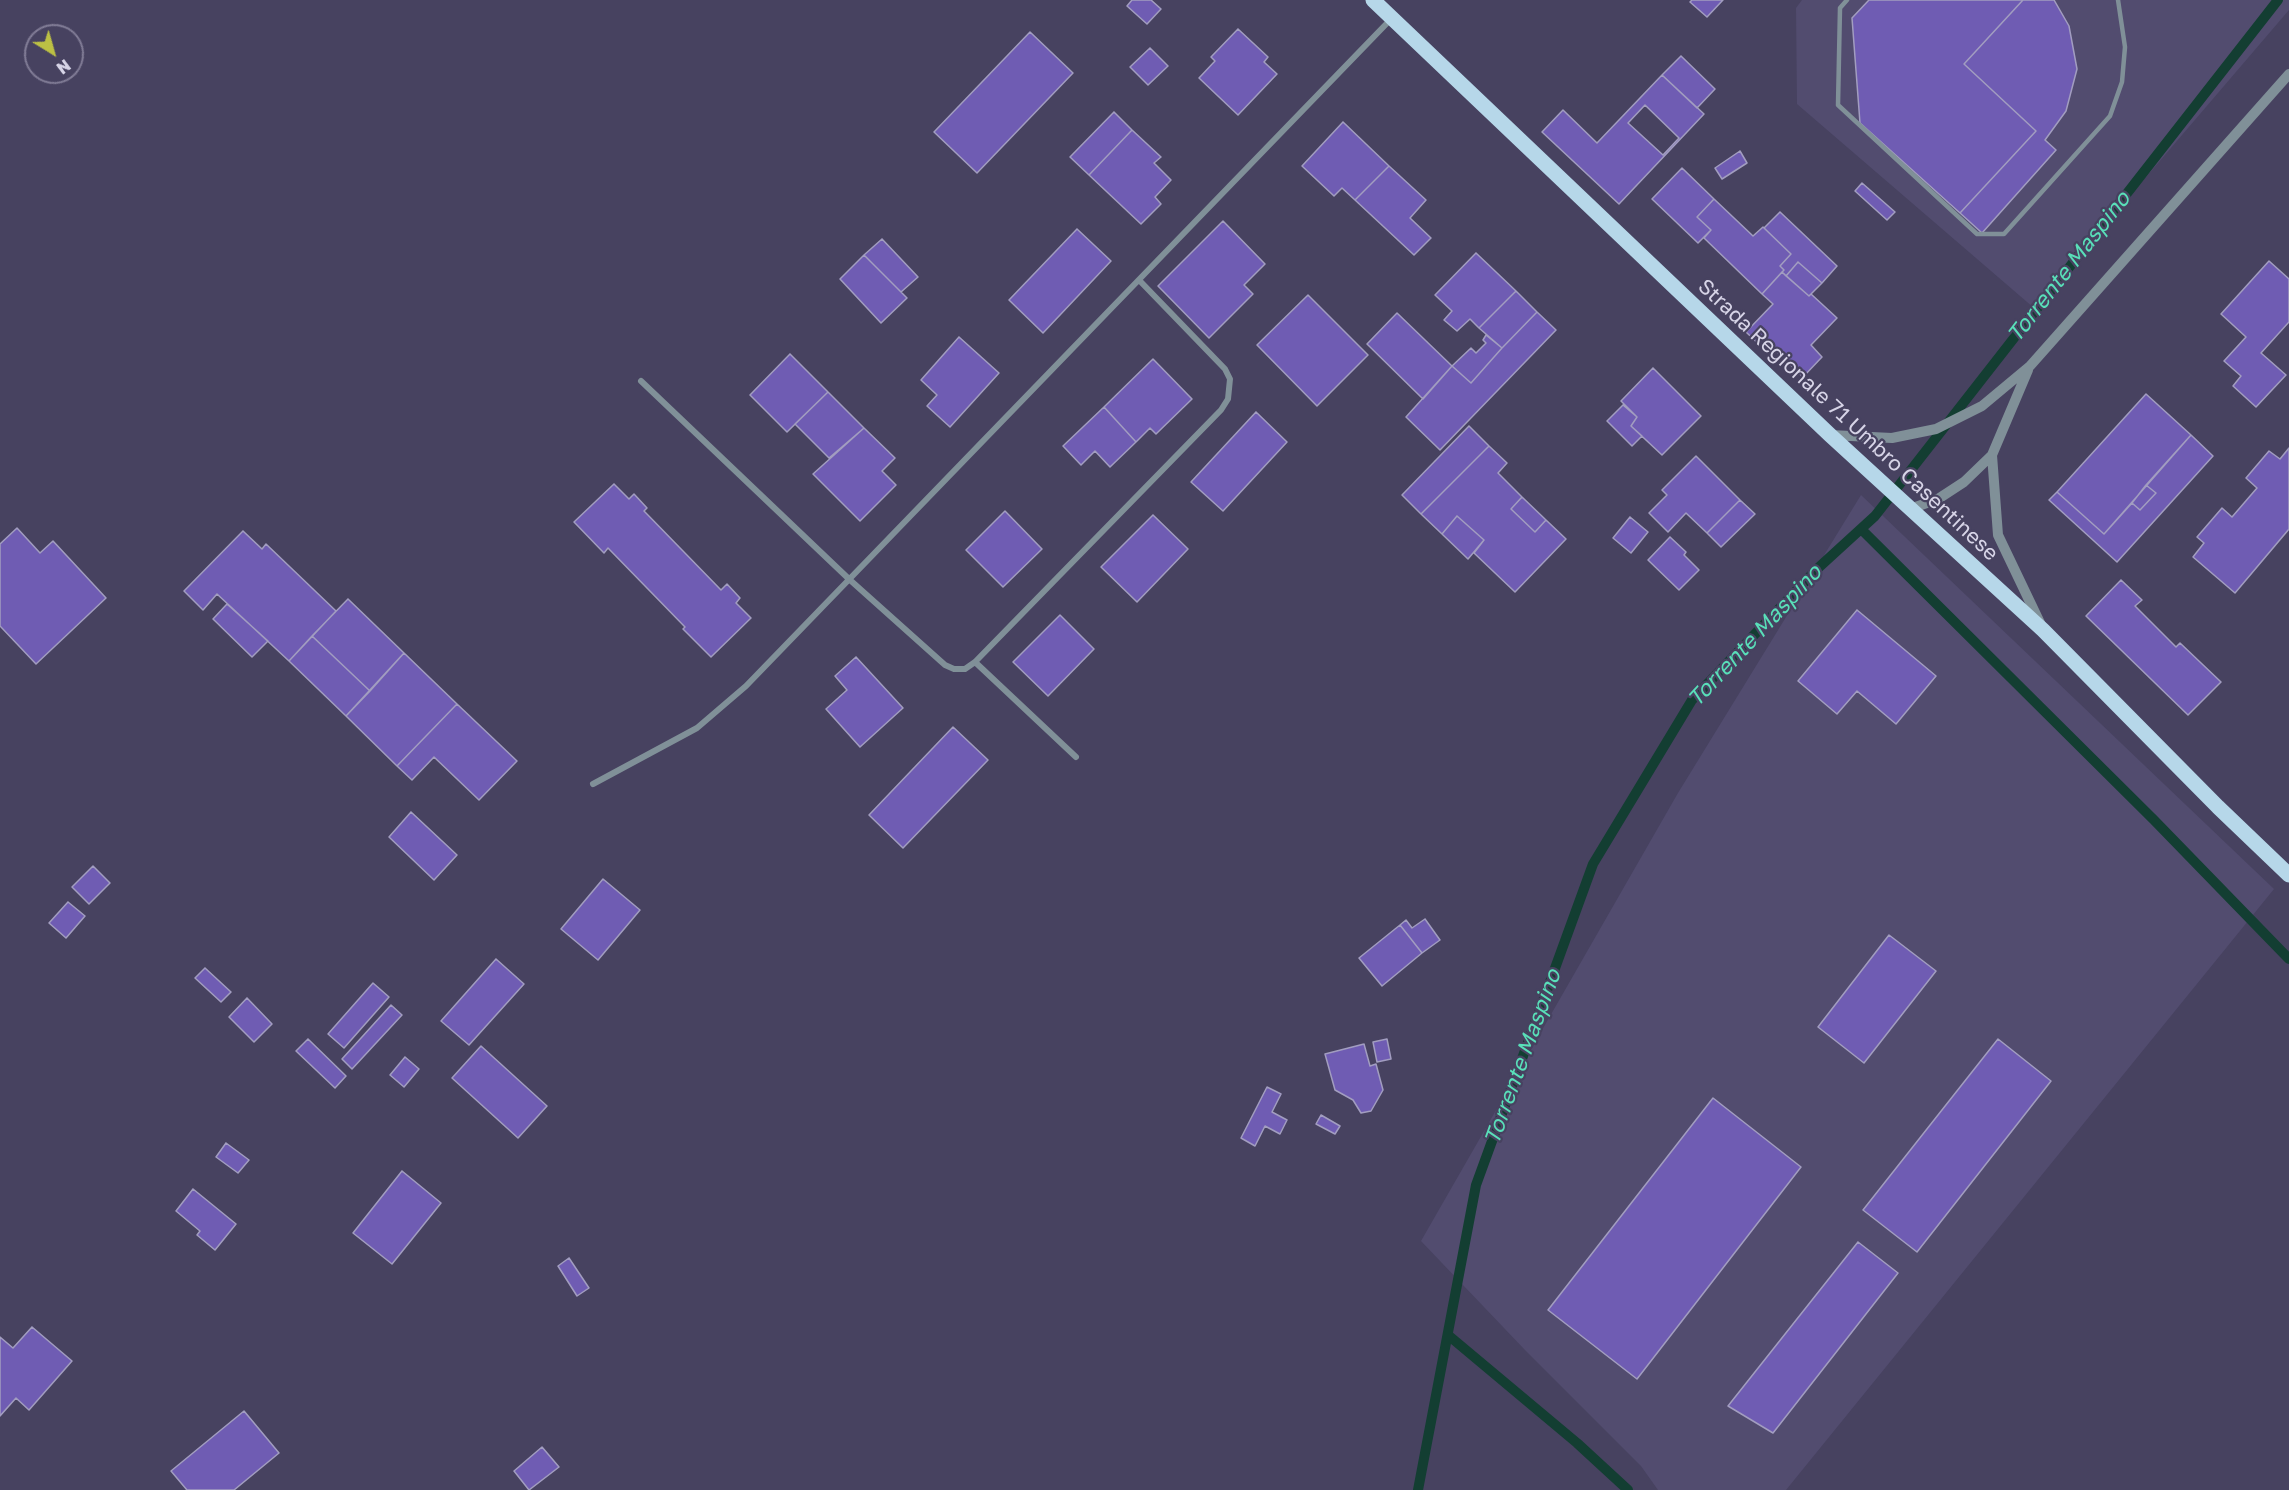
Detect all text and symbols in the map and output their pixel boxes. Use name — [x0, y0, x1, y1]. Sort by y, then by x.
north arrow — [24, 24, 84, 84]
text: N — [53, 55, 75, 78]
water label: Torrente Maspino — [2002, 186, 2136, 348]
street label: Strada Regionale 71 Umbro Casentinese — [1693, 274, 2003, 566]
water label: Torrente Maspino — [1683, 560, 1827, 712]
water label: Torrente Maspino — [1479, 966, 1567, 1148]

